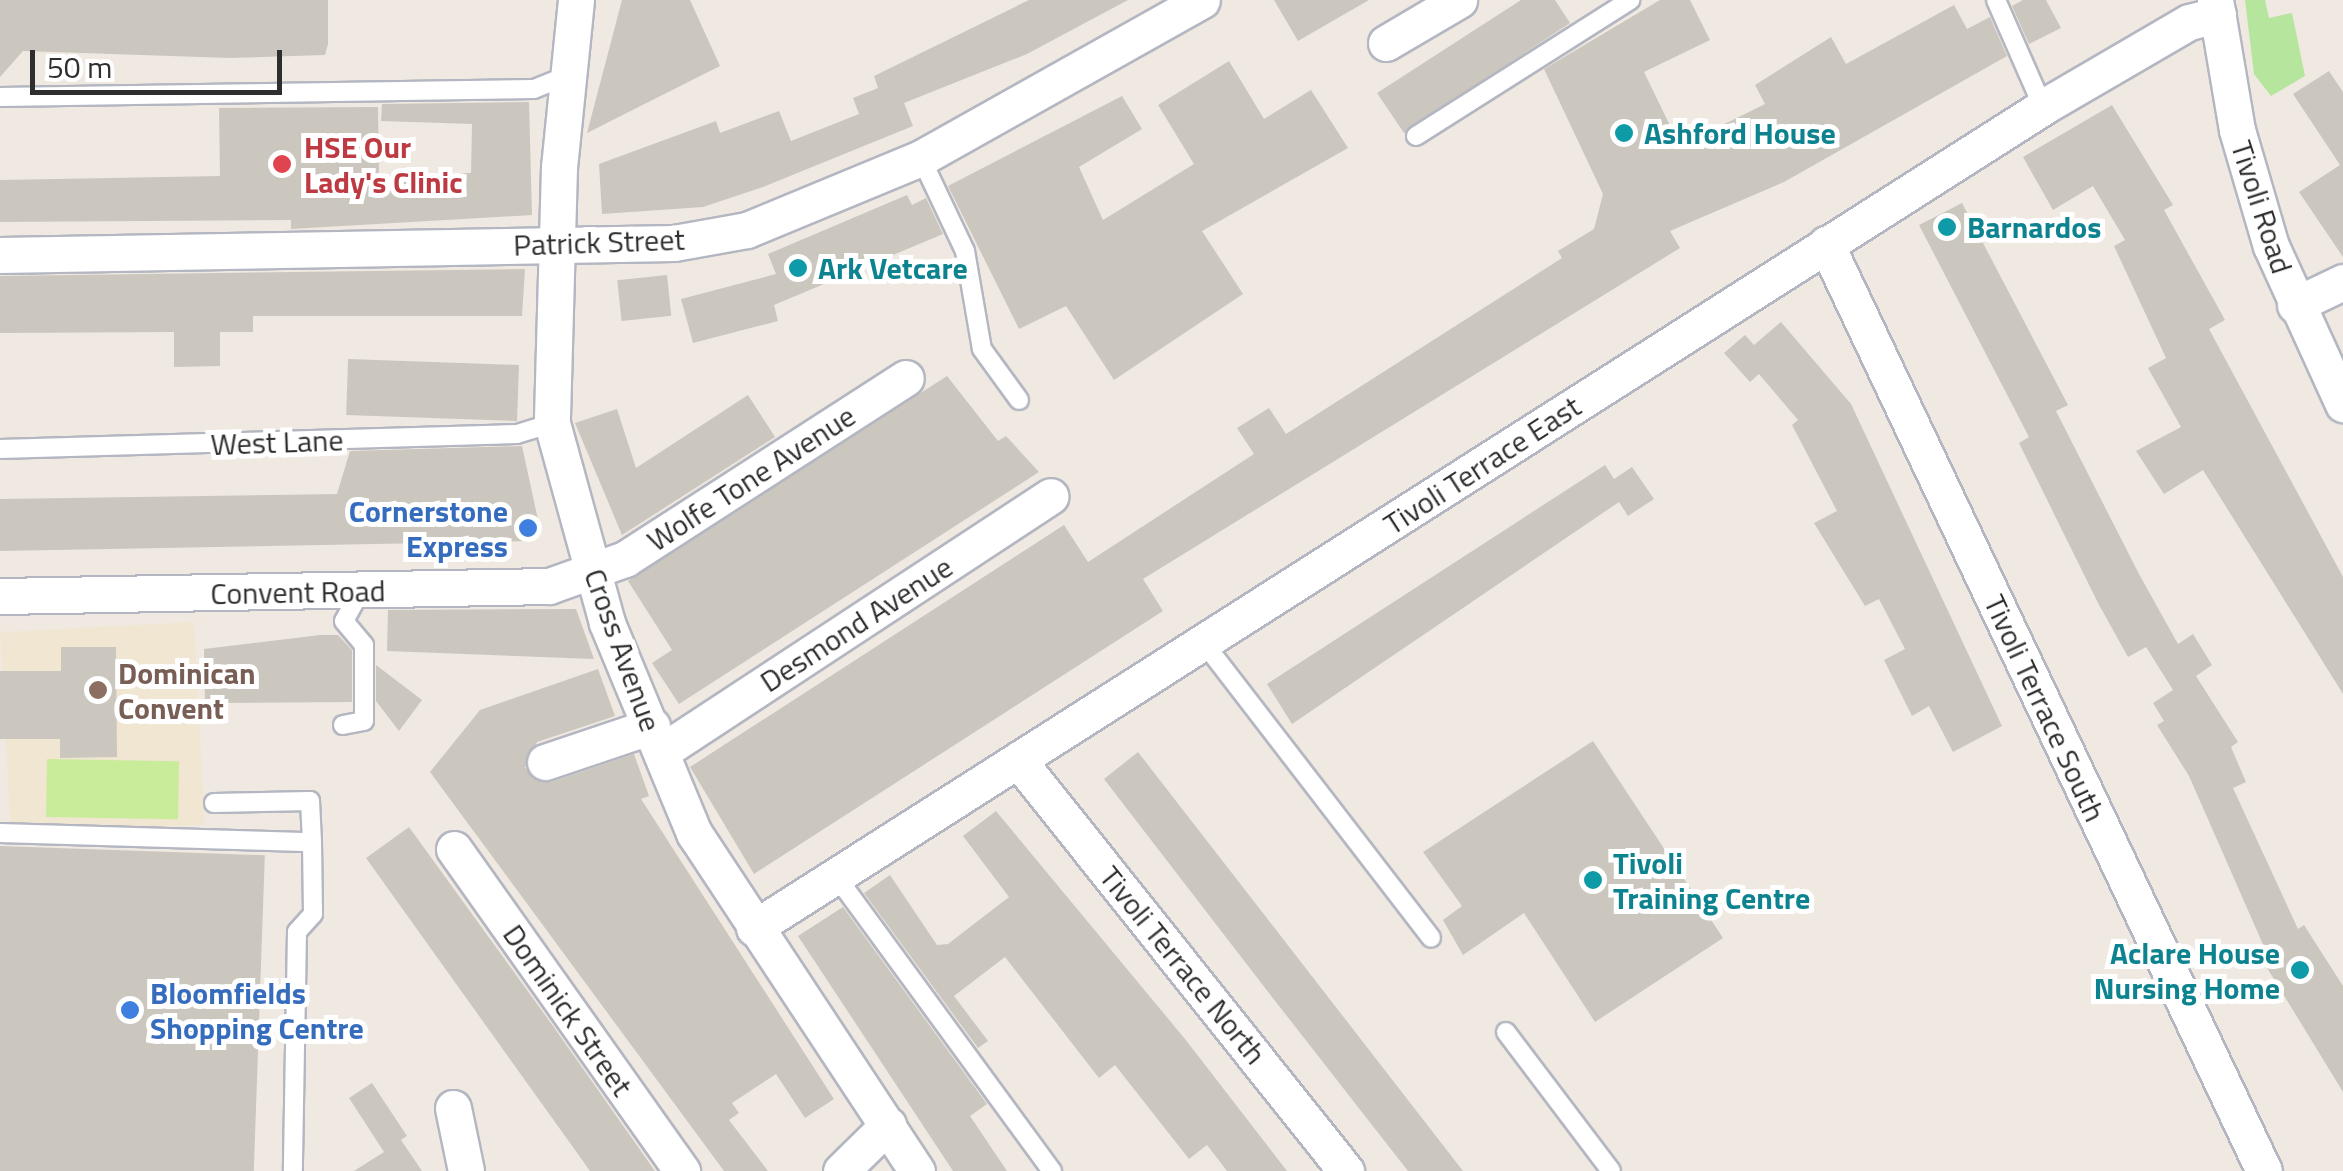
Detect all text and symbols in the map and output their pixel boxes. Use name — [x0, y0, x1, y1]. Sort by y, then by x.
scale bar — [35, 30, 288, 92]
text: 50 m — [47, 44, 112, 90]
place label: Ashford House — [1644, 115, 1836, 151]
marker: Ashford House — [1613, 122, 1635, 144]
place label: HSE Our Lady's Clinic — [304, 129, 463, 200]
street label: Tivoli Road — [2224, 136, 2300, 278]
marker: HSE Our Lady's Clinic — [269, 151, 295, 177]
place label: Barnardos — [1967, 209, 2101, 245]
marker: Barnardos — [1936, 216, 1958, 238]
street label: Patrick Street — [513, 221, 685, 263]
place label: Ark Vetcare — [818, 250, 968, 286]
marker: Ark Vetcare — [787, 257, 809, 279]
street label: Tivoli Terrace East — [1377, 388, 1587, 542]
street label: Wolfe Tone Avenue — [640, 397, 862, 559]
street label: West Lane — [210, 422, 344, 462]
place label: Cornerstone Express — [349, 493, 508, 564]
marker: Cornerstone Express — [517, 517, 539, 539]
street label: Desmond Avenue — [753, 549, 959, 699]
street label: Cross Avenue — [577, 564, 669, 736]
street label: Convent Road — [210, 572, 386, 612]
street label: Tivoli Terrace South — [1977, 589, 2113, 827]
place label: Dominican Convent — [118, 655, 256, 726]
marker: Dominican Convent — [87, 679, 109, 701]
place label: Tivoli Training Centre — [1613, 845, 1810, 916]
street label: Tivoli Terrace North — [1092, 859, 1274, 1071]
marker: Tivoli Training Centre — [1582, 869, 1604, 891]
street label: Dominick Street — [496, 917, 640, 1103]
place label: Aclare House Nursing Home — [2094, 935, 2280, 1006]
marker: Aclare House Nursing Home — [2289, 959, 2311, 981]
place label: Bloomfields Shopping Centre — [150, 975, 364, 1046]
marker: Bloomfields Shopping Centre — [119, 999, 141, 1021]

